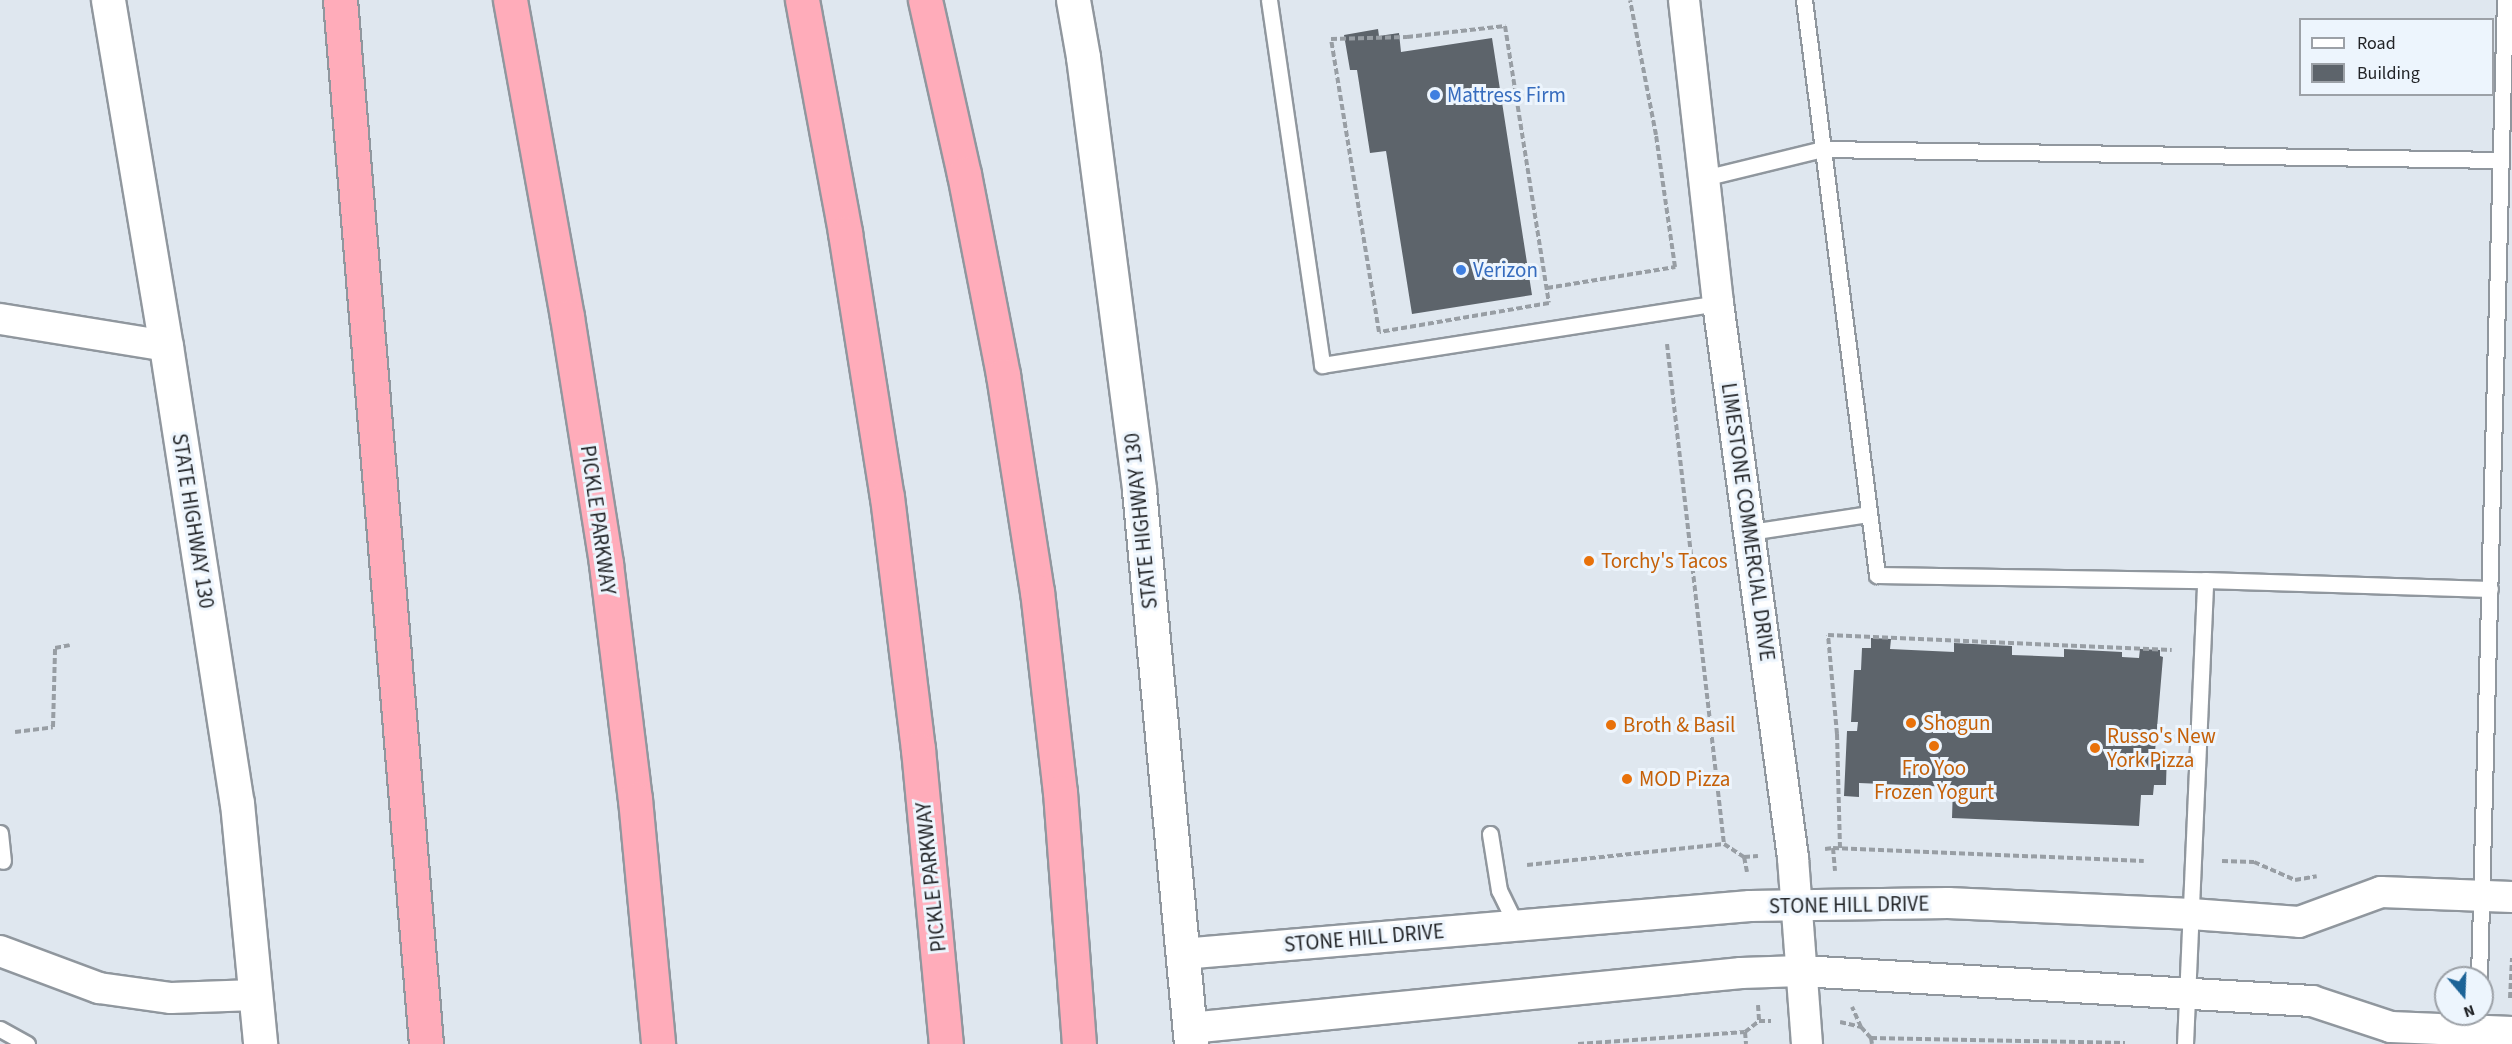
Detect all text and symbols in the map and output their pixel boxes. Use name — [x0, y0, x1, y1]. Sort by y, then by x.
legend — [2299, 18, 2494, 96]
text: Road — [2357, 31, 2396, 56]
text: Building — [2357, 61, 2420, 86]
place label: Mattress Firm — [1447, 82, 1566, 108]
marker: Mattress Firm — [1428, 88, 1442, 102]
place label: Verizon — [1473, 257, 1538, 283]
marker: Verizon — [1454, 263, 1468, 277]
street label: LIMESTONE COMMERCIAL DRIVE — [1716, 381, 1780, 663]
street label: STATE HIGHWAY 130 — [167, 432, 219, 610]
street label: STATE HIGHWAY 130 — [1119, 432, 1163, 610]
street label: PICKLE PARKWAY — [575, 444, 621, 596]
place label: Torchy's Tacos — [1601, 548, 1728, 574]
marker: Torchy's Tacos — [1582, 554, 1596, 568]
place label: Shogun — [1923, 710, 1991, 736]
place label: Broth & Basil — [1623, 712, 1735, 738]
marker: Shogun — [1904, 716, 1918, 730]
marker: Broth & Basil — [1604, 718, 1618, 732]
place label: Russo's New York Pizza — [2107, 723, 2216, 773]
marker: Fro Yoo Frozen Yogurt — [1927, 739, 1941, 753]
marker: Russo's New York Pizza — [2088, 741, 2102, 755]
place label: Fro Yoo Frozen Yogurt — [1874, 755, 1994, 805]
place label: MOD Pizza — [1639, 766, 1730, 792]
marker: MOD Pizza — [1620, 772, 1634, 786]
street label: PICKLE PARKWAY — [911, 801, 951, 953]
street label: STONE HILL DRIVE — [1769, 891, 1929, 919]
street label: STONE HILL DRIVE — [1283, 918, 1445, 958]
north arrow — [2434, 966, 2494, 1026]
text: N — [2461, 999, 2478, 1023]

